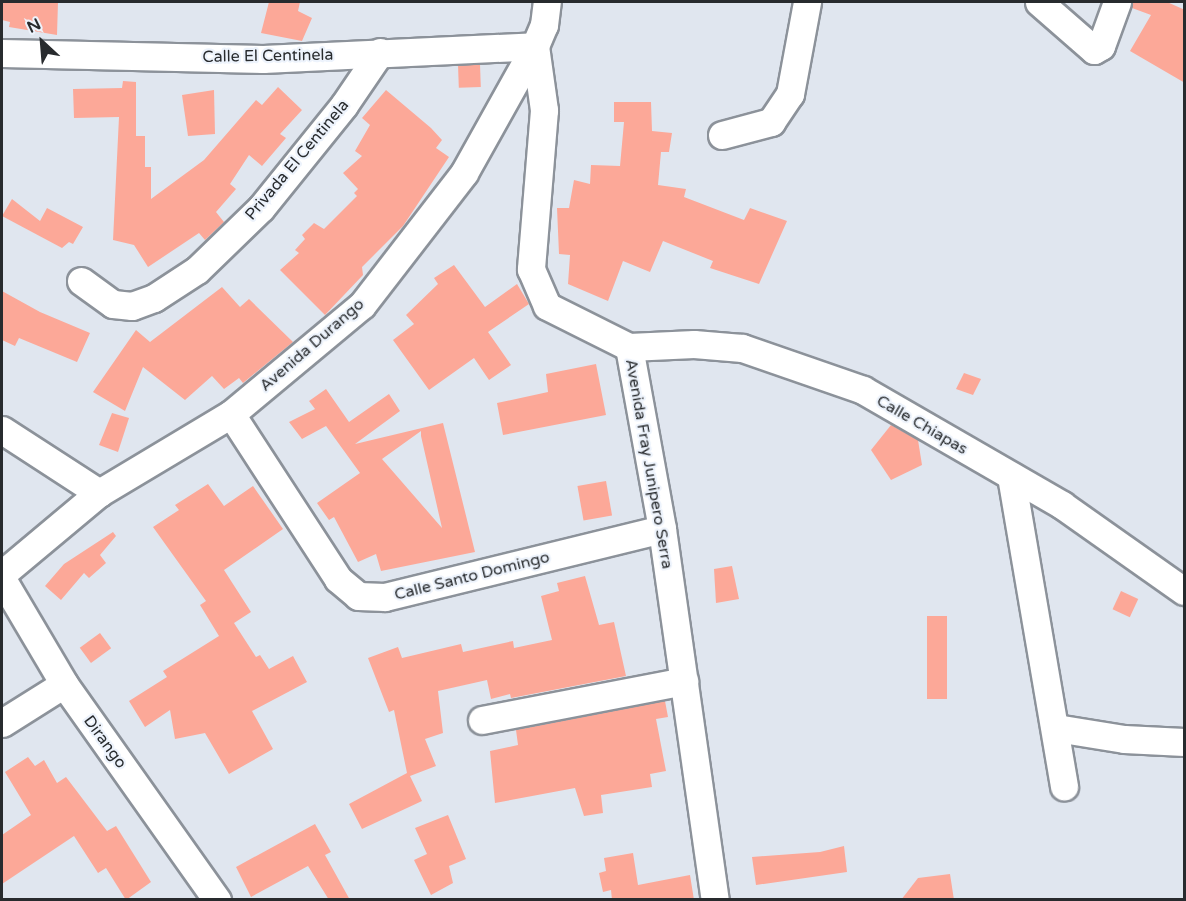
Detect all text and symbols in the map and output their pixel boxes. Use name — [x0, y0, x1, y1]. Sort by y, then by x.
north arrow — [12, 12, 72, 72]
text: N — [24, 14, 44, 38]
street label: Calle El Centinela — [202, 45, 334, 67]
street label: Privada El Centinela — [241, 96, 353, 224]
street label: Avenida Durango — [256, 294, 368, 396]
street label: Avenida Fray Junipero Serra — [621, 358, 677, 570]
street label: Calle Chiapas — [873, 391, 971, 459]
street label: Calle Santo Domingo — [392, 547, 552, 605]
street label: Dirango — [79, 712, 131, 772]

